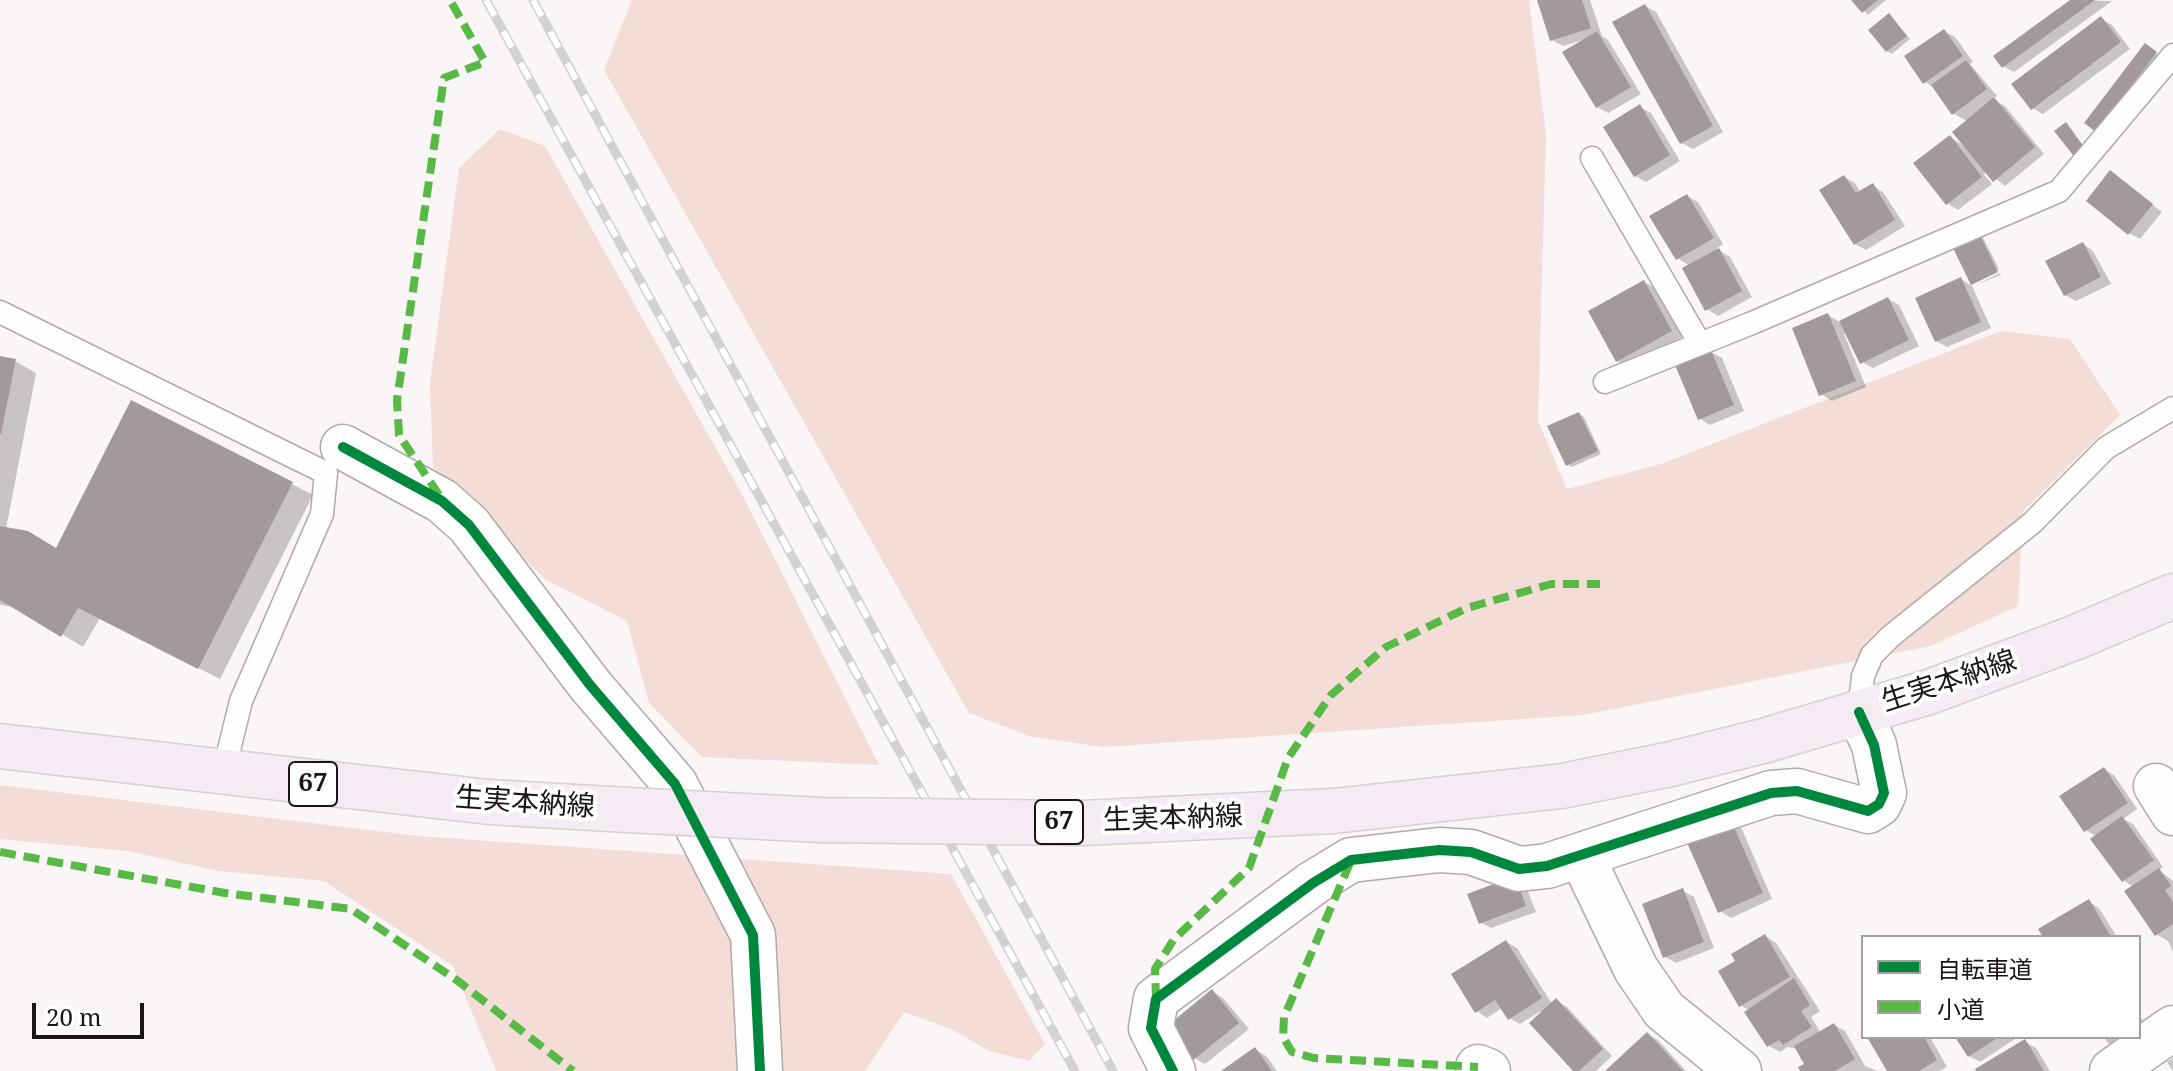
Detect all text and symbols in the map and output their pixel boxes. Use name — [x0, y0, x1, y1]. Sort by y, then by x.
street label: 生実本納線 — [1877, 644, 2021, 720]
road number: 67 — [289, 762, 337, 806]
street label: 生実本納線 — [454, 781, 596, 825]
road number: 67 — [1035, 800, 1083, 844]
street label: 生実本納線 — [1102, 800, 1244, 838]
legend — [1861, 935, 2141, 1039]
text: 自転車道 — [1937, 952, 2033, 985]
scale bar — [36, 987, 148, 1037]
text: 小道 — [1937, 992, 1985, 1025]
text: 20 m — [46, 1000, 102, 1033]

